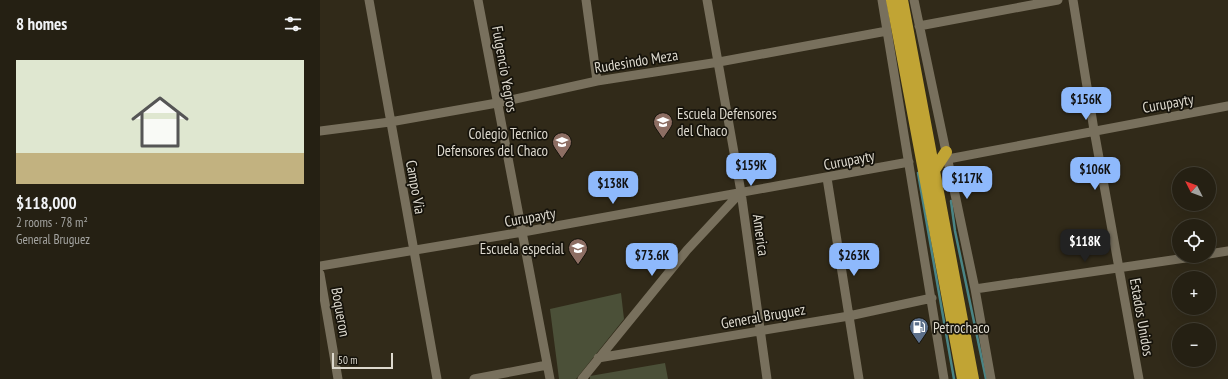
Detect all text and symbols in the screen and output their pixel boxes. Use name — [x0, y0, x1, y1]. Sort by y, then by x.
text: 8 homes — [16, 13, 67, 35]
icon: filters — [282, 13, 304, 35]
street label: Fulgencio Yegros — [488, 24, 522, 114]
street label: Rudesindo Meza — [593, 45, 679, 77]
icon: home — [124, 86, 196, 158]
pin: $156K — [1058, 87, 1114, 121]
street label: Curupayty — [1141, 89, 1195, 117]
text: $156K — [1070, 91, 1102, 108]
place label: Escuela Defensores del Chaco — [677, 104, 777, 140]
school or university icon: Escuela Defensores del Chaco — [652, 111, 674, 139]
place label: Colegio Tecnico Defensores del Chaco — [437, 124, 548, 160]
school or university icon: Colegio Tecnico Defensores del Chaco — [551, 131, 573, 159]
street label: Curupayty — [822, 146, 877, 174]
pin: $159K — [723, 153, 779, 187]
text: $159K — [735, 157, 767, 174]
pin: $106K — [1067, 157, 1123, 191]
street label: Campo Via — [402, 159, 430, 215]
text: $106K — [1079, 161, 1111, 178]
pin: $117K — [939, 166, 995, 200]
north arrow — [1172, 167, 1216, 211]
map controls — [1172, 167, 1216, 367]
text: $117K — [951, 170, 983, 187]
pin: $138K — [585, 171, 641, 205]
text: $138K — [597, 175, 629, 192]
text: $118,000 — [16, 192, 77, 214]
street label: Curupayty — [503, 203, 557, 231]
street label: America — [749, 213, 773, 257]
text: 2 rooms · 78 m² — [16, 214, 88, 231]
button: locate — [1172, 219, 1216, 263]
pin: $118K — [1057, 229, 1113, 263]
text: General Bruguez — [16, 231, 90, 248]
text: $118K — [1069, 233, 1101, 250]
school or university icon: Escuela especial — [567, 237, 589, 265]
place label: Escuela especial — [480, 239, 564, 258]
pin: $73.6K — [619, 243, 685, 277]
pin: $263K — [826, 243, 882, 277]
text: $73.6K — [635, 247, 669, 264]
text: $263K — [838, 247, 870, 264]
button: + — [1172, 271, 1216, 315]
street label: Estados Unidos — [1126, 277, 1158, 357]
street label: Boqueron — [327, 286, 355, 338]
street label: General Bruguez — [719, 299, 807, 333]
fuel station icon: Petrochaco — [908, 316, 930, 344]
place label: Petrochaco — [933, 318, 990, 337]
button: − — [1172, 323, 1216, 367]
scale bar — [332, 351, 393, 370]
text: 50 m — [338, 353, 357, 367]

